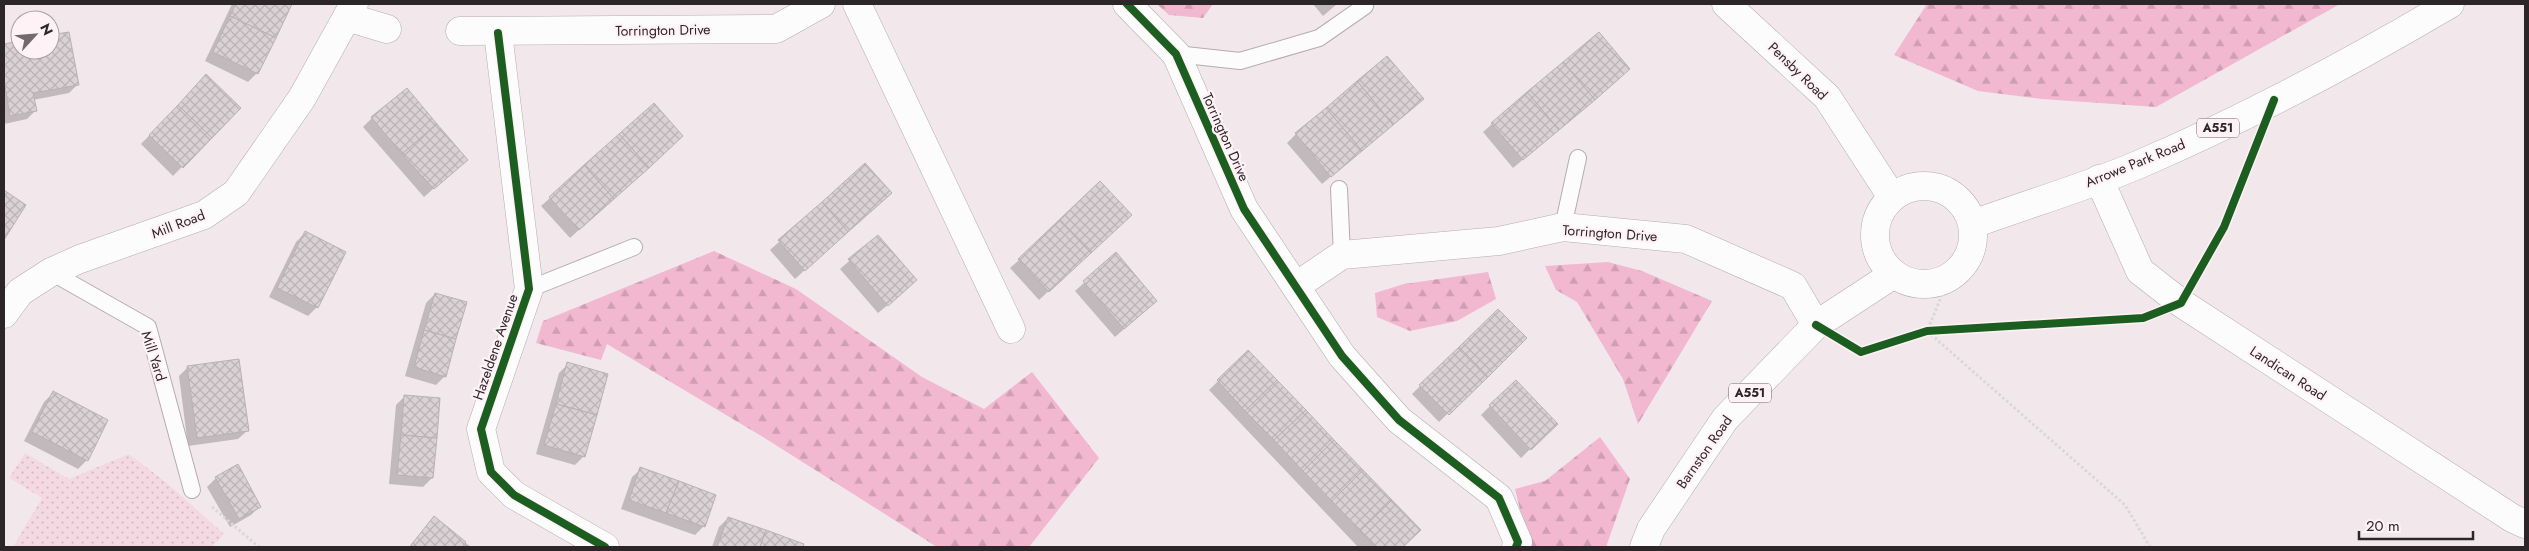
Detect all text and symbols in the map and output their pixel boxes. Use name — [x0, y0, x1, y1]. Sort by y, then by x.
north arrow — [10, 10, 60, 60]
street label: Torrington Drive — [615, 19, 711, 41]
text: N — [35, 20, 58, 39]
street label: Pensby Road — [1764, 37, 1832, 105]
street label: Torrington Drive — [1198, 90, 1254, 184]
road number: A551 — [2197, 119, 2239, 138]
street label: Arrowe Park Road — [2082, 134, 2188, 192]
street label: Mill Road — [148, 205, 208, 243]
street label: Torrington Drive — [1562, 220, 1658, 246]
street label: Hazeldene Avenue — [467, 291, 523, 403]
street label: Mill Yard — [137, 328, 171, 384]
street label: Landican Road — [2246, 341, 2330, 405]
road number: A551 — [1729, 383, 1771, 402]
street label: Barnston Road — [1671, 411, 1737, 493]
scale bar — [2359, 508, 2473, 540]
text: 20 m — [2366, 515, 2400, 537]

